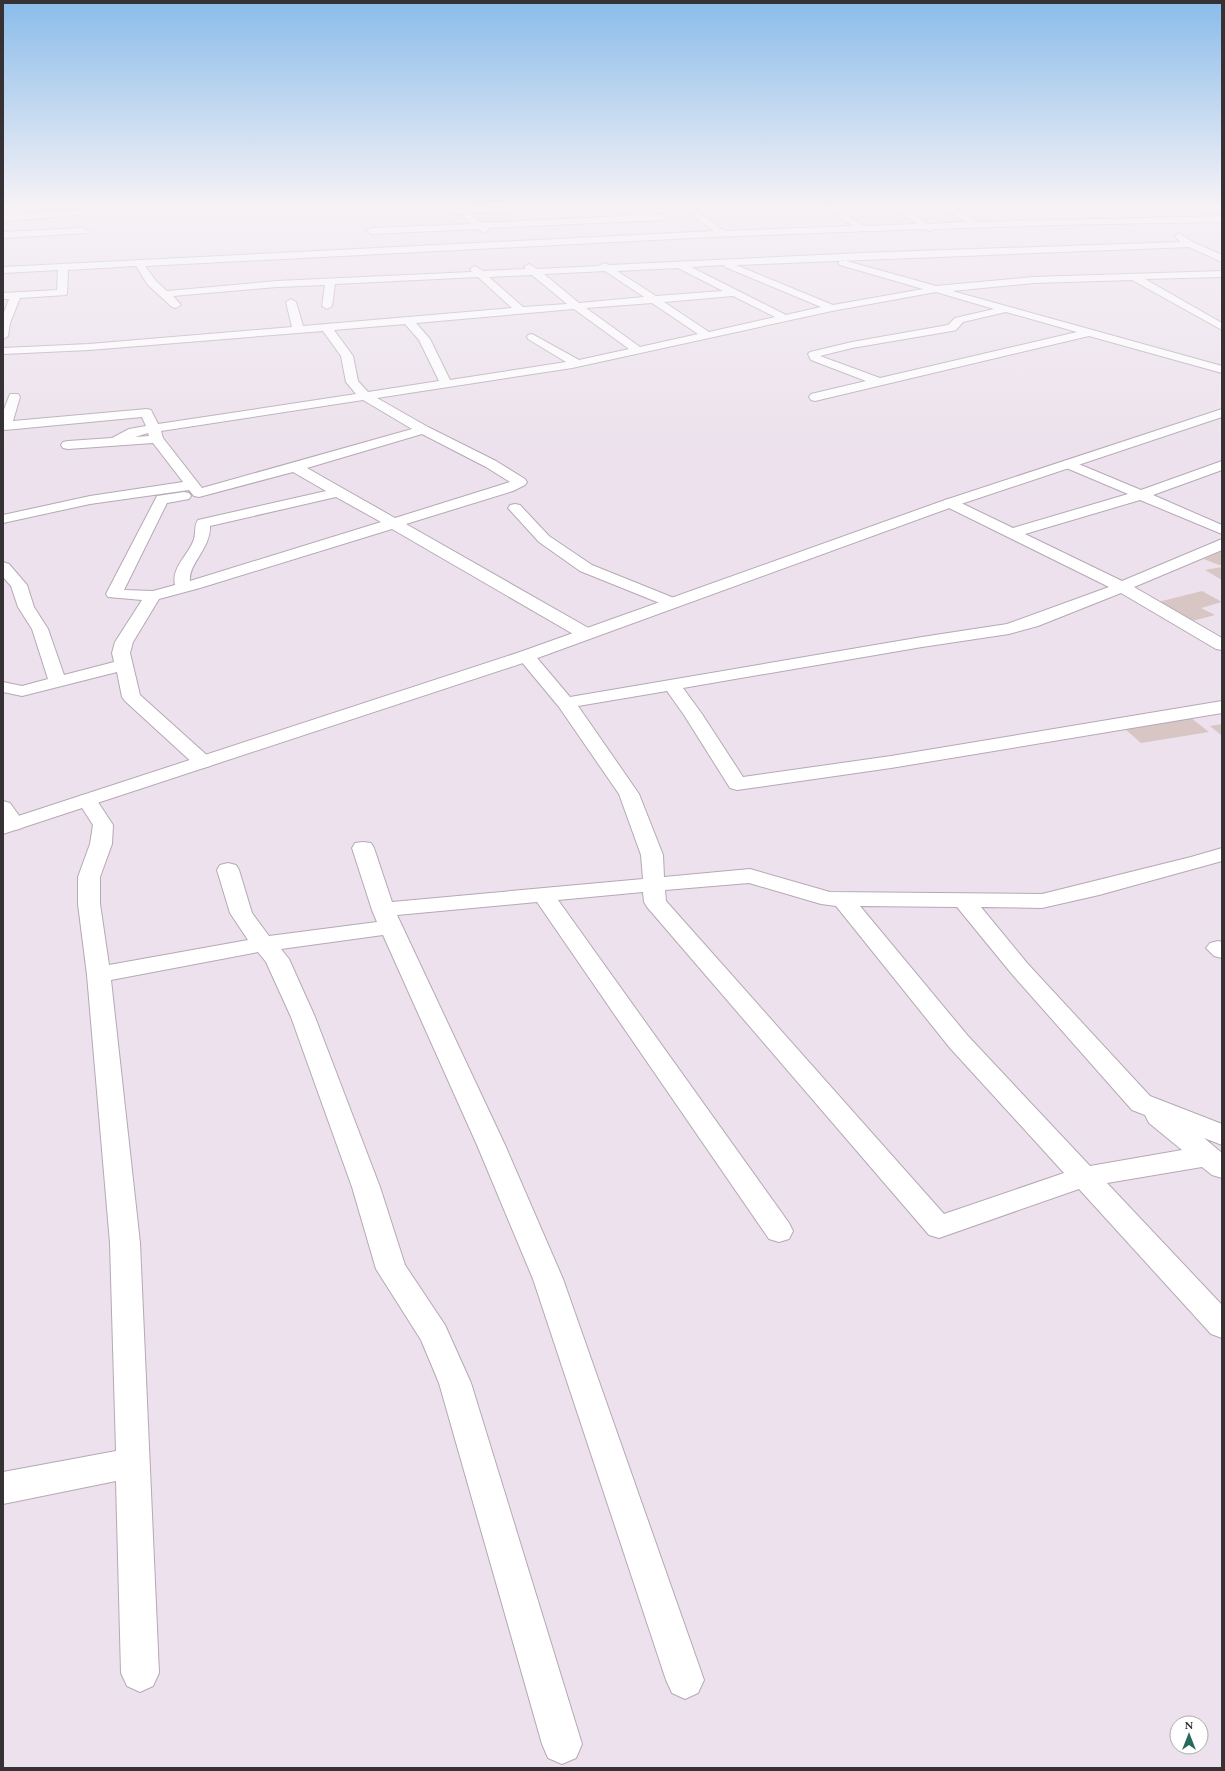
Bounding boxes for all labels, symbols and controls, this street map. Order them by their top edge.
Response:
north arrow [1169,1715,1209,1755]
text: N [1185,1717,1194,1734]

